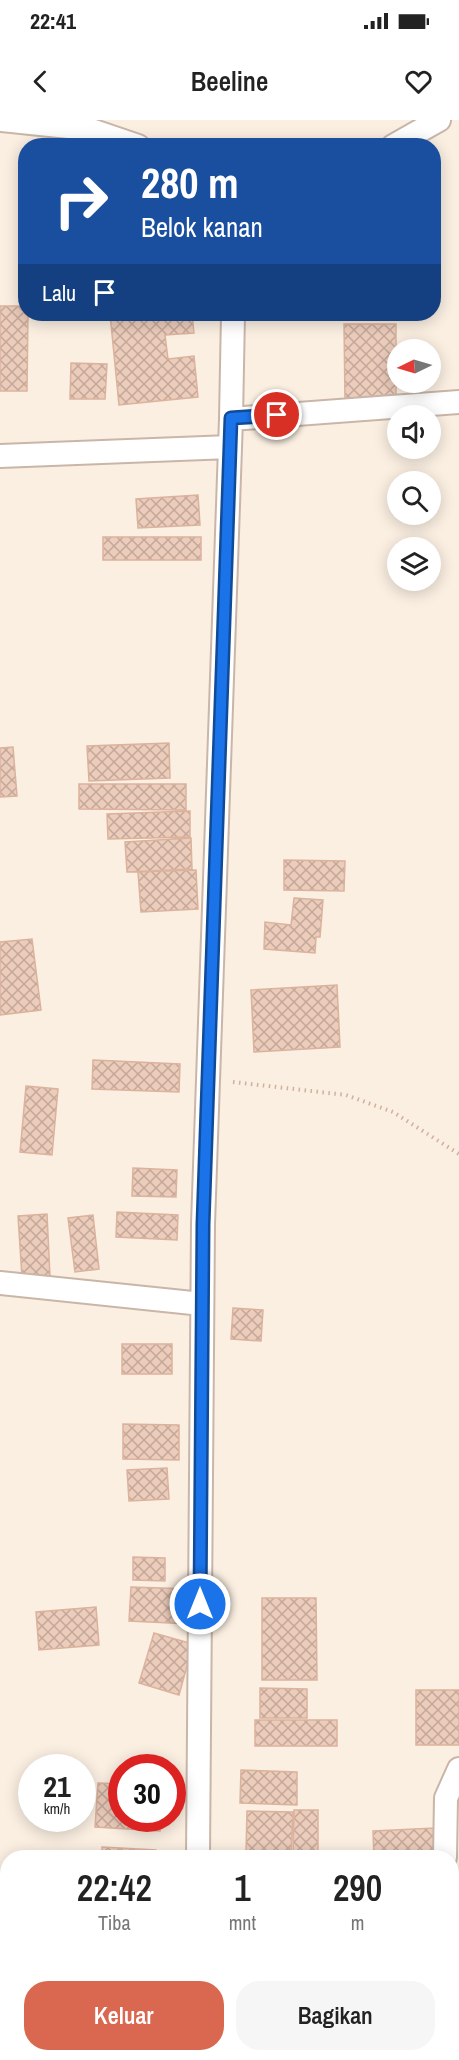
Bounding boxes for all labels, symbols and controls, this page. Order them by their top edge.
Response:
text: 22:41 [30,6,76,36]
text: Beeline [191,63,268,99]
icon: back [24,65,57,98]
icon: heart [402,65,435,98]
text: 280 m [141,155,239,211]
icon: right [42,162,120,240]
text: Belok kanan [141,209,263,245]
icon: arrive [88,276,121,309]
text: Lalu [42,278,76,308]
north arrow [387,339,441,393]
map controls [387,339,441,591]
pin [251,389,302,440]
icon: arrive [260,398,293,431]
button: sound [387,405,441,459]
button: search [387,471,441,525]
button: layers [387,537,441,591]
position arrow [168,1572,232,1636]
speed limit sign: 30 [108,1754,186,1832]
text: 21 [43,1766,71,1806]
text: km/h [44,1798,70,1819]
text: 22:42 [77,1864,152,1912]
text: 1 [234,1864,251,1912]
text: 290 [333,1864,382,1912]
text: Tiba [98,1909,131,1936]
text: mnt [229,1909,256,1936]
text: m [351,1909,364,1936]
button: Keluar [24,1981,224,2050]
button: Bagikan [236,1981,435,2050]

